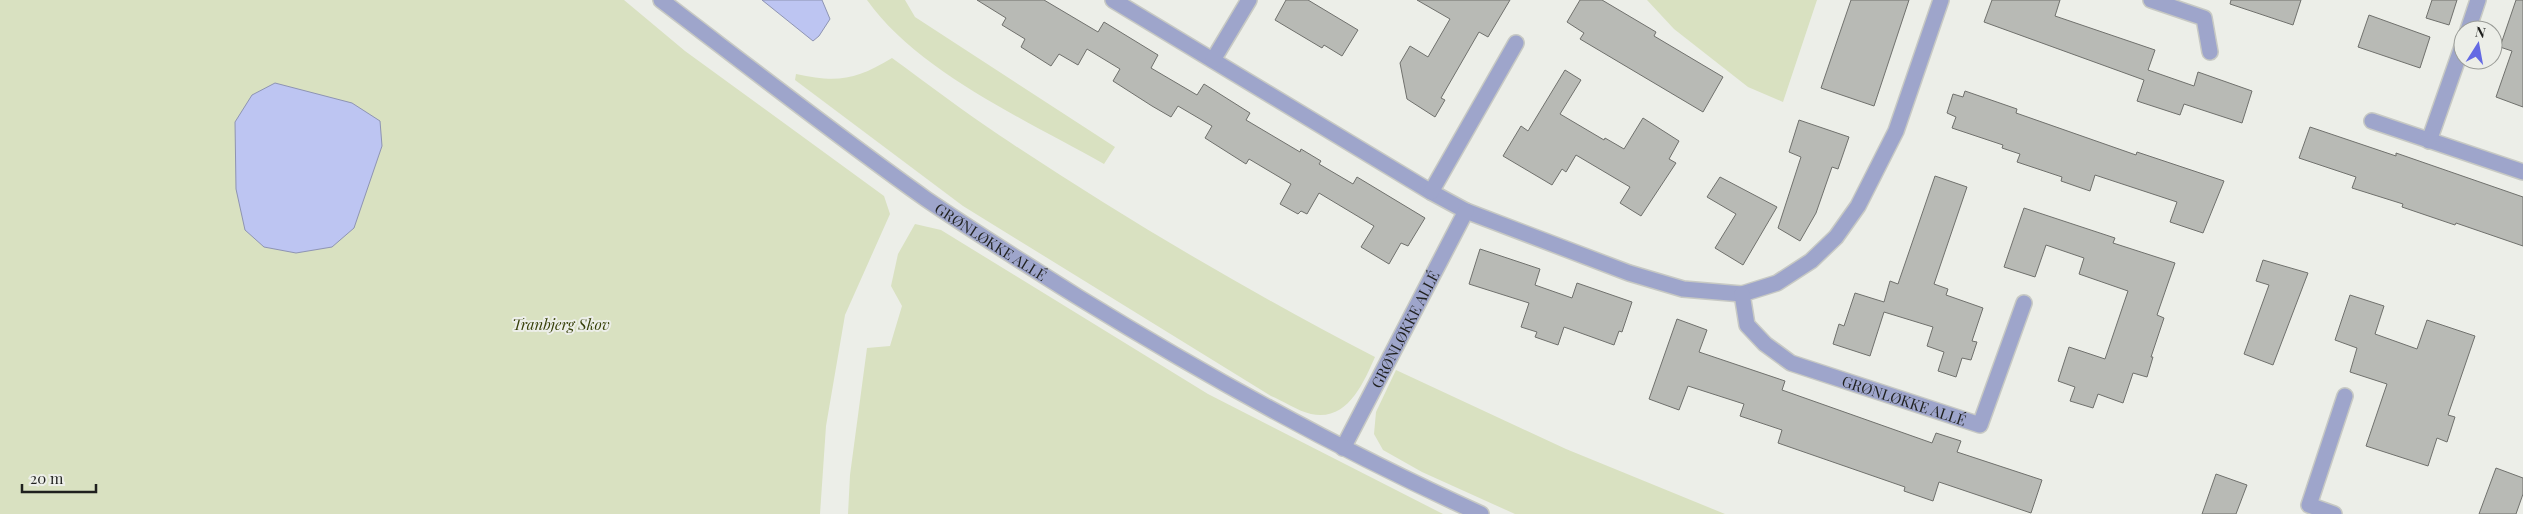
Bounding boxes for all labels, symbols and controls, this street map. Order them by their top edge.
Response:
north arrow [2453,20,2503,70]
text: N [2474,21,2487,42]
street label: GRØNLØKKE ALLÉ [931,198,1051,285]
street label: GRØNLØKKE ALLÉ [1366,267,1443,391]
park label: Tranbjerg Skov [512,314,610,334]
street label: GRØNLØKKE ALLÉ [1840,370,1969,430]
scale bar [22,462,96,494]
text: 20 m [30,468,64,488]

